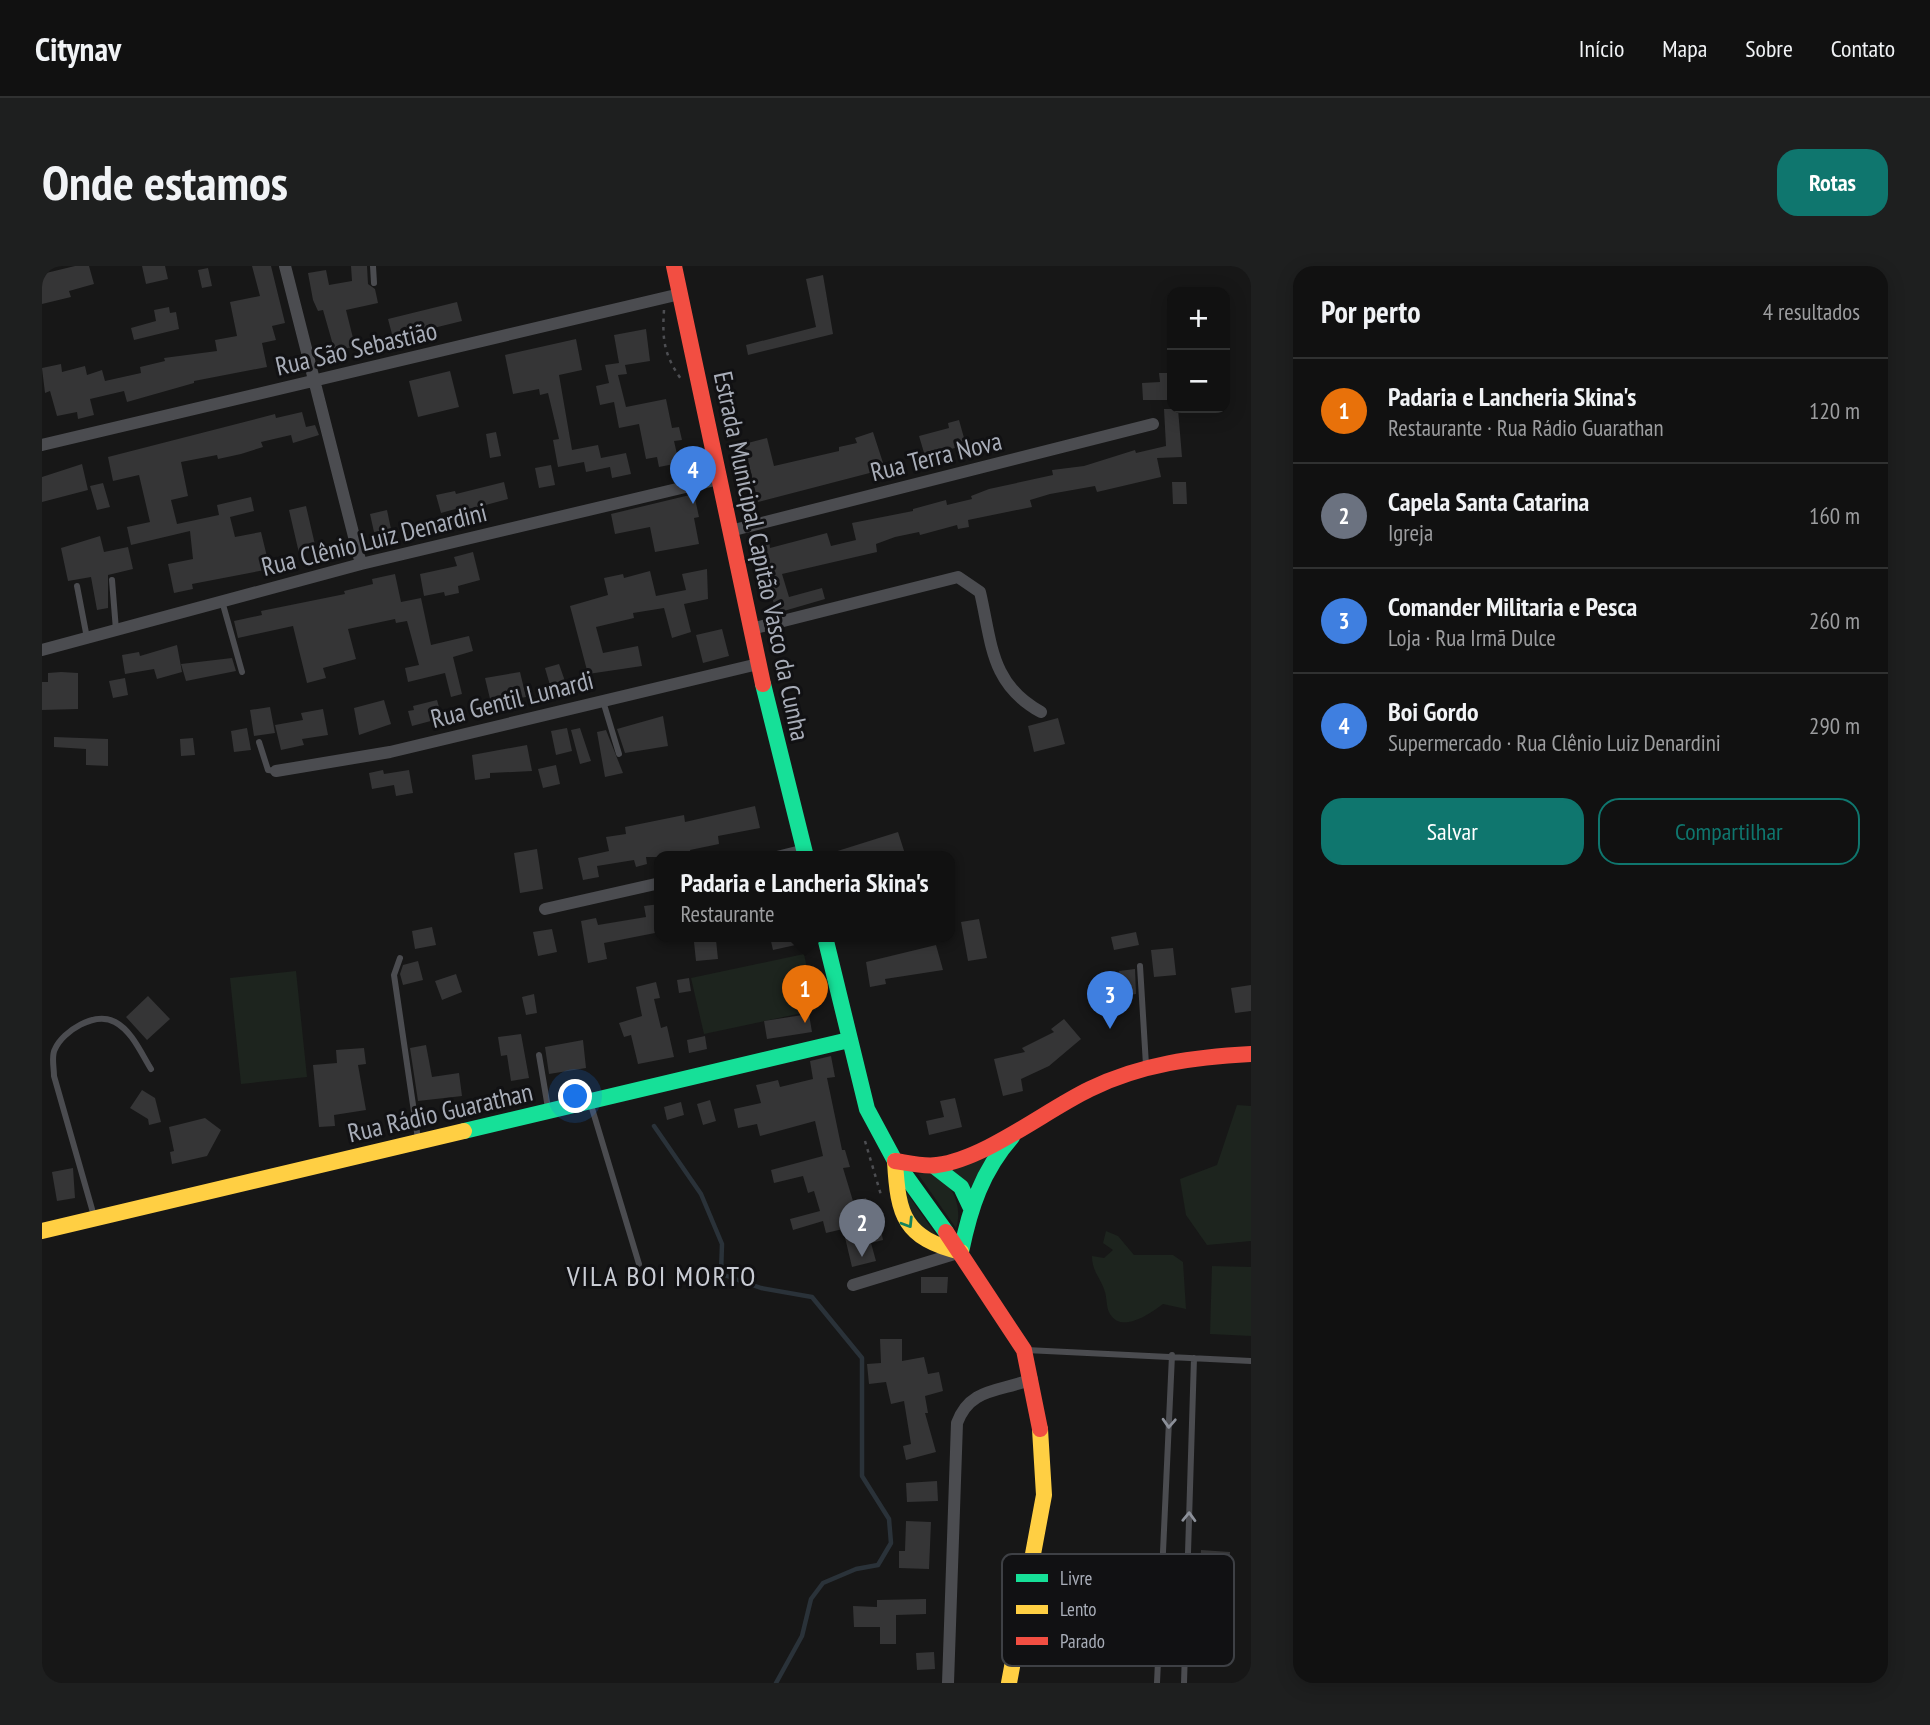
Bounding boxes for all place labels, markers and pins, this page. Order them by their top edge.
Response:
pin: 4 [670,446,716,504]
pin: 1 [782,965,828,1023]
pin: 3 [1087,971,1133,1029]
pin: 2 [839,1199,885,1257]

